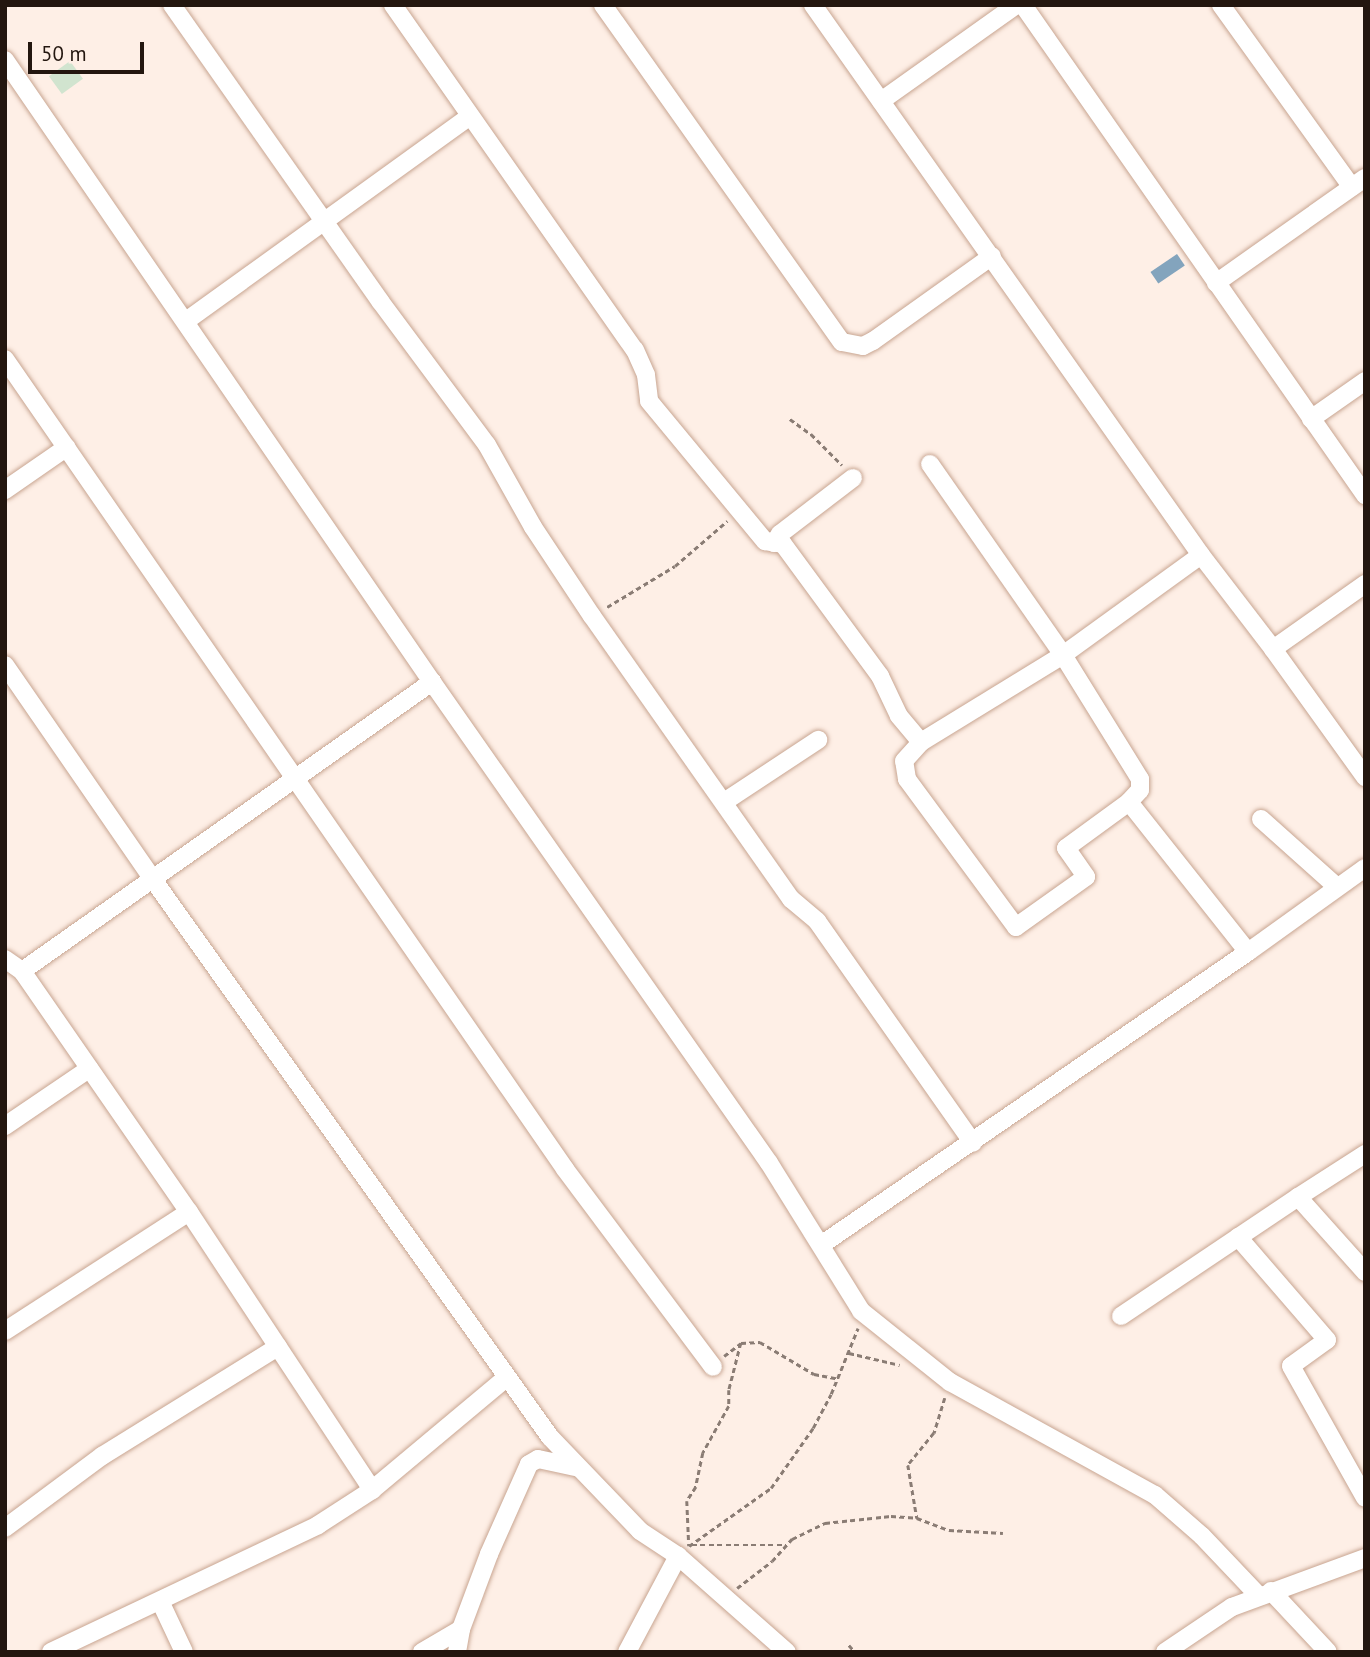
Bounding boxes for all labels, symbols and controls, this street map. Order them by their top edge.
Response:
scale bar [32,28,147,72]
text: 50 m [41,40,87,67]

